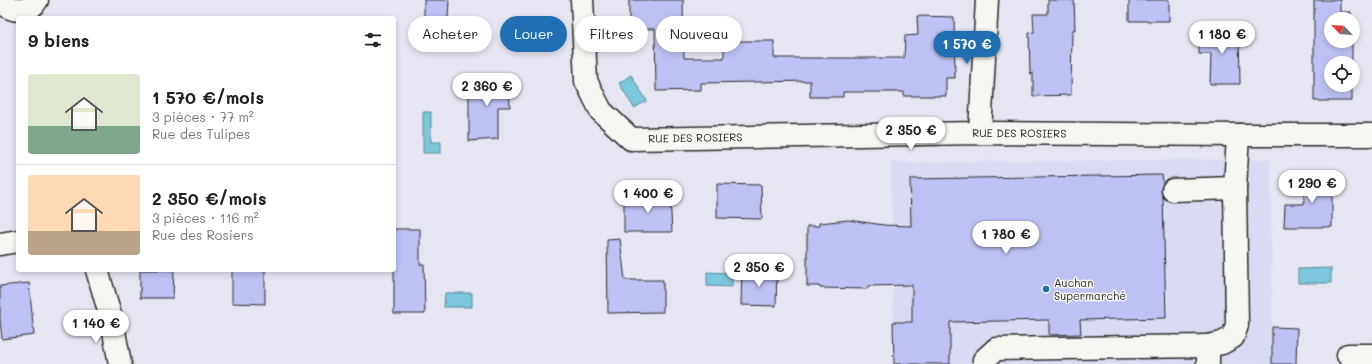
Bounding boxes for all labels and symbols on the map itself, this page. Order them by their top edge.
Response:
north arrow [1324,12,1360,48]
pin: 1 180 € [1185,21,1259,55]
pin: 1 570 € [930,31,1004,65]
pin: 2 360 € [450,73,524,107]
pin: 2 350 € [874,117,948,151]
street label: RUE DES ROSIERS [972,125,1066,141]
street label: RUE DES ROSIERS [648,129,743,146]
pin: 1 290 € [1275,170,1349,204]
pin: 1 400 € [611,180,685,214]
pin: 1 780 € [969,221,1043,255]
pin: 2 350 € [722,254,796,288]
place label: Auchan Supermarché [1054,275,1126,303]
marker: Auchan Supermarché [1041,284,1051,294]
pin: 1 140 € [59,310,133,344]

